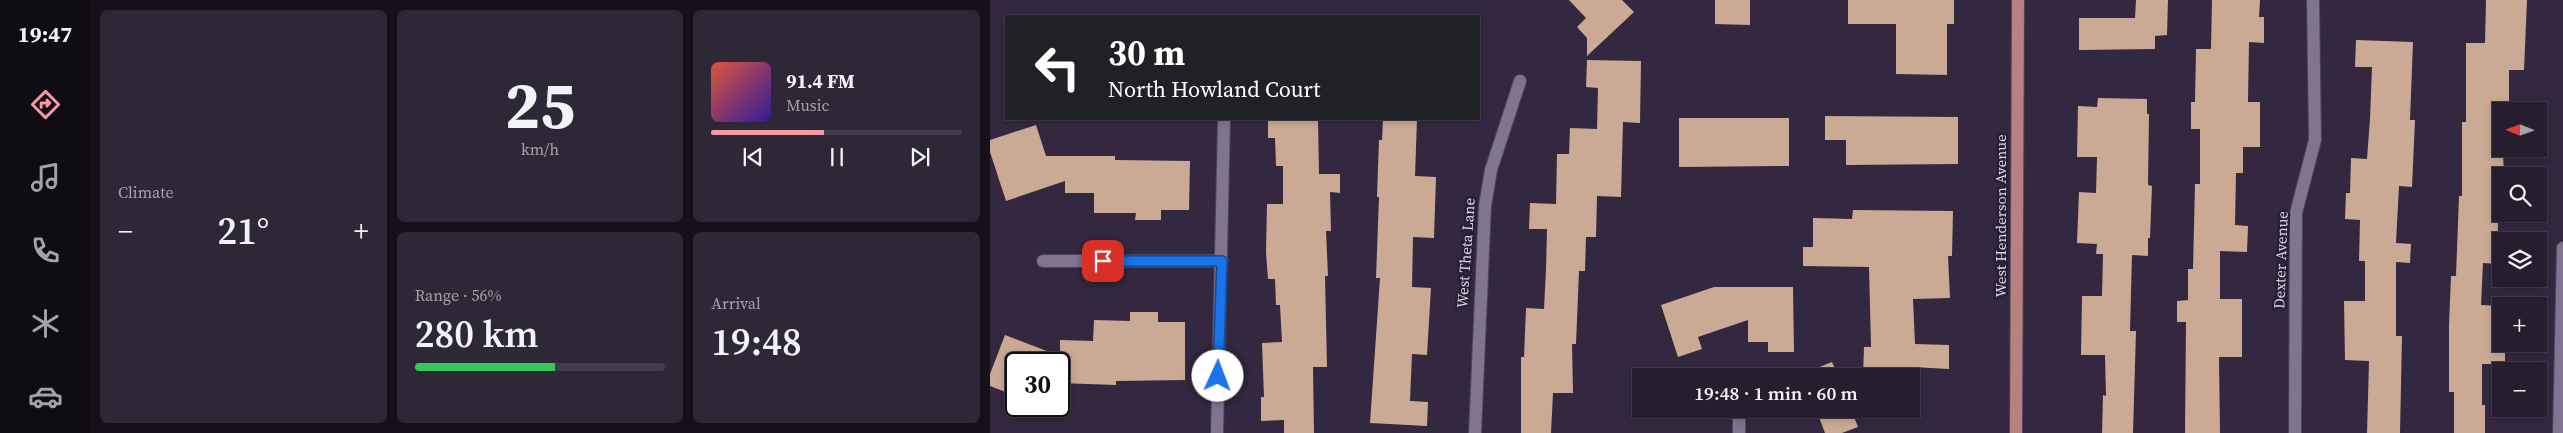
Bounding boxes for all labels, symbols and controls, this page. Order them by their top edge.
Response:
text: 19:47 [18,19,72,49]
text: 30 m [1108,29,1185,77]
icon: left [1025,35,1090,100]
text: 25 [505,61,575,150]
text: 91.4 FM [786,68,855,94]
text: North Howland Court [1108,74,1320,104]
icon: directions [28,87,63,122]
text: Music [786,94,829,116]
north arrow [2492,102,2548,158]
map controls [2492,102,2547,417]
street label: West Henderson Avenue [1990,134,2011,298]
text: km/h [521,138,559,160]
icon: previous [739,143,767,171]
icon: pause [823,143,851,171]
icon: next [906,143,934,171]
icon: music [28,160,63,195]
button: search [2492,167,2547,222]
text: Climate [118,181,174,203]
street label: West Theta Lane [1451,197,1480,309]
text: 21° [217,205,269,257]
street label: Dexter Avenue [2268,210,2293,309]
text: − [118,212,133,250]
text: + [354,212,369,250]
button: layers [2492,232,2547,287]
icon: phone [28,233,63,268]
pin [1082,240,1124,282]
icon: arrive [1089,247,1117,275]
text: Range · 56% [415,284,501,306]
text: Arrival [711,292,761,314]
button: + [2492,297,2547,352]
icon: climate [28,306,63,341]
text: 280 km [415,308,539,360]
text: 19:48 [711,316,802,368]
position arrow [1191,349,1243,401]
speed limit sign: 30 [1005,352,1070,417]
button: − [2492,362,2547,417]
icon: car [28,379,63,414]
text: 19:48 · 1 min · 60 m [1694,380,1858,406]

